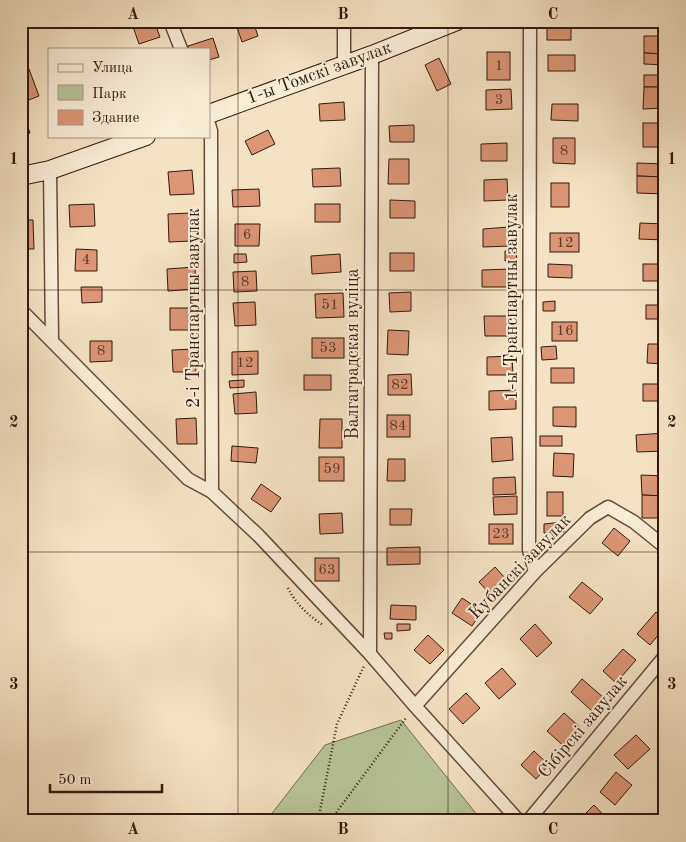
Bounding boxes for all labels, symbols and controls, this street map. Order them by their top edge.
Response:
text: A [127,7,139,23]
text: B [337,7,349,23]
text: C [548,7,558,23]
street label: 1-ы Томскі завулак [244,38,394,108]
legend [48,48,210,138]
house number: 1 [495,59,503,74]
text: Улица [92,61,133,76]
text: Парк [92,87,127,102]
house number: 3 [495,93,503,108]
text: Здание [92,111,139,126]
house number: 8 [560,144,568,159]
text: 1 [9,152,19,168]
text: 1 [667,152,677,168]
street label: 1-ы Транспартны завулак [503,193,521,401]
street label: 2-і Транспартны завулак [185,208,203,408]
house number: 6 [243,228,251,243]
house number: 12 [556,236,574,251]
house number: 4 [82,253,90,268]
street label: Валгаградская вуліца [344,268,362,440]
house number: 8 [241,275,249,290]
house number: 51 [321,298,339,313]
house number: 16 [556,324,574,339]
house number: 53 [319,341,337,356]
house number: 8 [97,344,105,359]
house number: 12 [236,356,254,371]
house number: 82 [391,378,409,393]
text: 2 [9,415,19,431]
text: 2 [667,415,677,431]
house number: 84 [389,419,407,434]
house number: 59 [323,462,341,477]
street label: Кубанскі завулак [466,511,574,623]
house number: 23 [492,527,510,542]
house number: 63 [318,563,336,578]
street label: Сібірскі завулак [535,672,631,782]
text: 3 [9,677,19,693]
text: 3 [667,677,677,693]
scale bar [50,762,162,794]
text: 50 m [58,773,92,788]
text: A [127,822,139,838]
text: B [337,822,349,838]
text: C [548,822,558,838]

